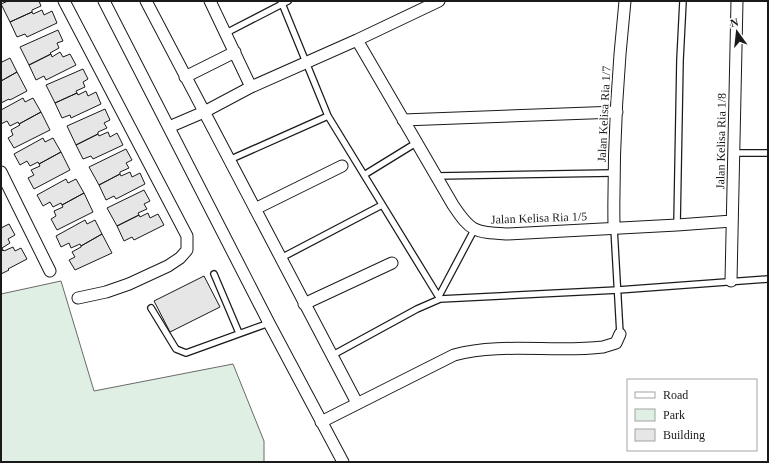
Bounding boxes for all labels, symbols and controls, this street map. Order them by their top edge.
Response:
north arrow [717,12,757,52]
text: N [729,16,740,29]
street label: Jalan Kelisa Ria 1/7 [594,66,614,162]
street label: Jalan Kelisa Ria 1/8 [713,93,729,189]
street label: Jalan Kelisa Ria 1/5 [491,209,587,227]
legend [627,379,757,451]
text: Road [663,388,688,402]
text: Park [663,408,685,422]
text: Building [663,428,705,442]

